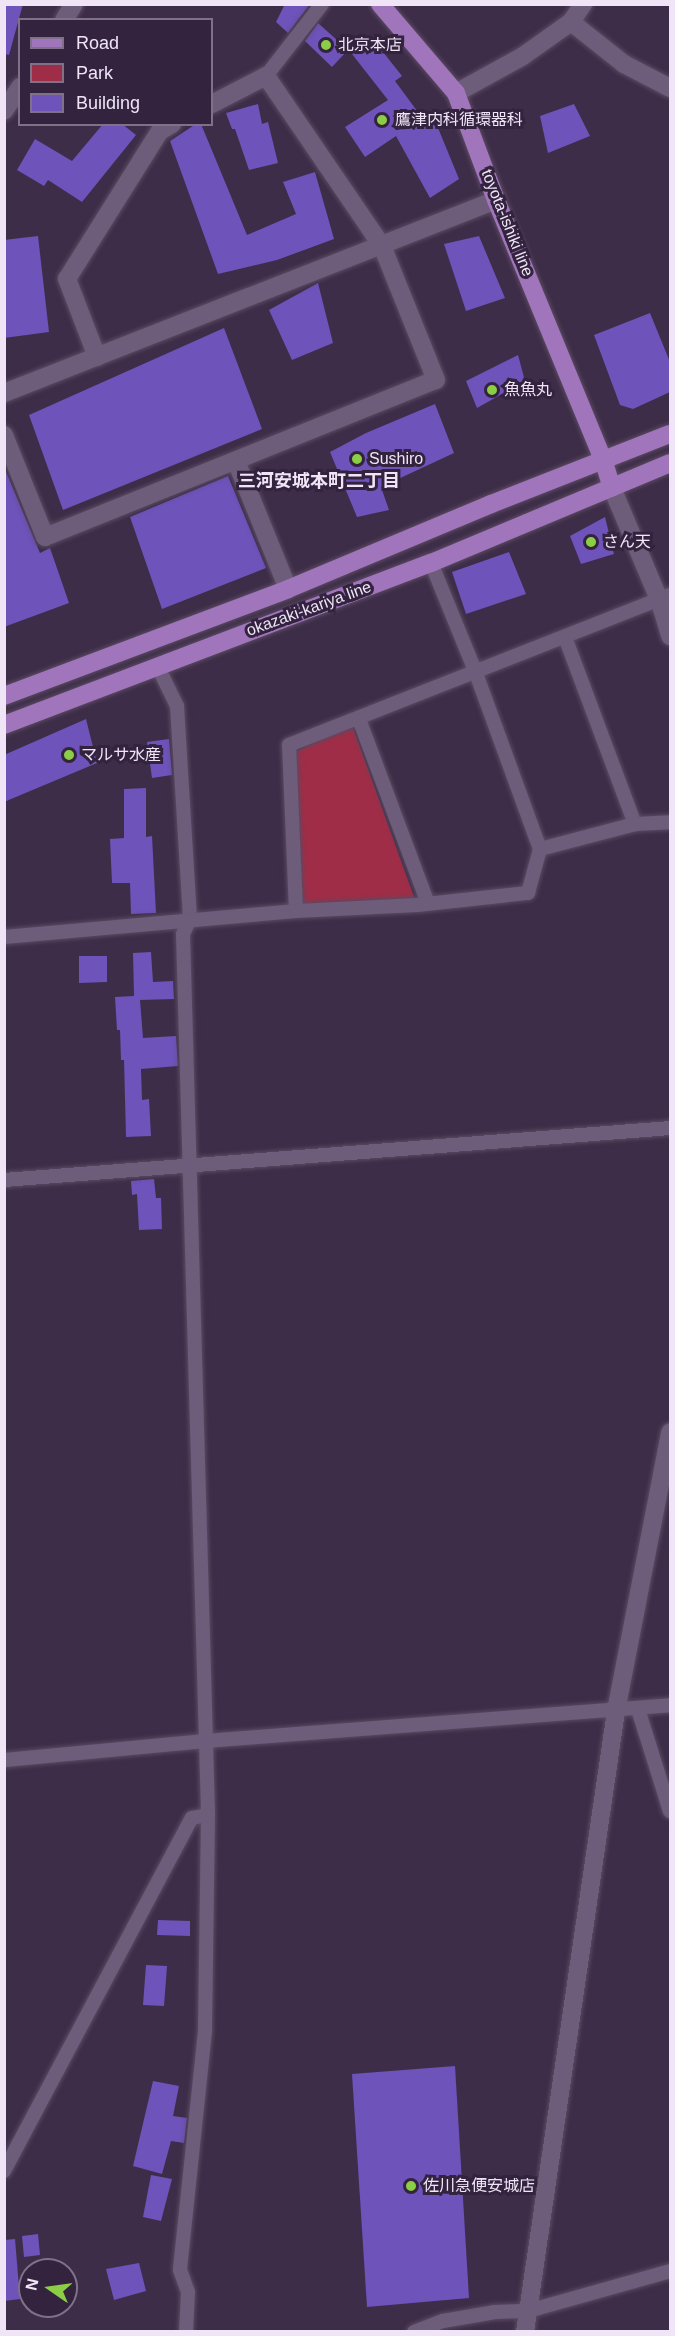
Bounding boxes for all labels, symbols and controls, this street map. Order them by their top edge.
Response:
legend [18,18,213,126]
text: Road [76,33,119,53]
place label: 北京本店 [338,35,402,55]
marker: 北京本店 [319,38,333,52]
text: Park [76,63,113,83]
text: Building [76,93,140,113]
place label: 鷹津内科循環器科 [395,110,523,130]
marker: 鷹津内科循環器科 [373,111,391,129]
street label: toyota-ishiki line [477,167,537,279]
place label: 魚魚丸 [504,380,552,400]
marker: 魚魚丸 [485,383,499,397]
place label: Sushiro [369,449,423,469]
marker: Sushiro [350,452,364,466]
district label: 三河安城本町二丁目 [238,470,400,492]
place label: さん天 [603,532,651,552]
marker: さん天 [584,535,598,549]
street label: okazaki-kariya line [244,577,374,641]
place label: マルサ水産 [81,745,161,765]
marker: マルサ水産 [62,748,76,762]
place label: 佐川急便安城店 [423,2176,535,2196]
marker: 佐川急便安城店 [404,2179,418,2193]
north arrow [18,2258,78,2318]
text: N [22,2277,42,2292]

